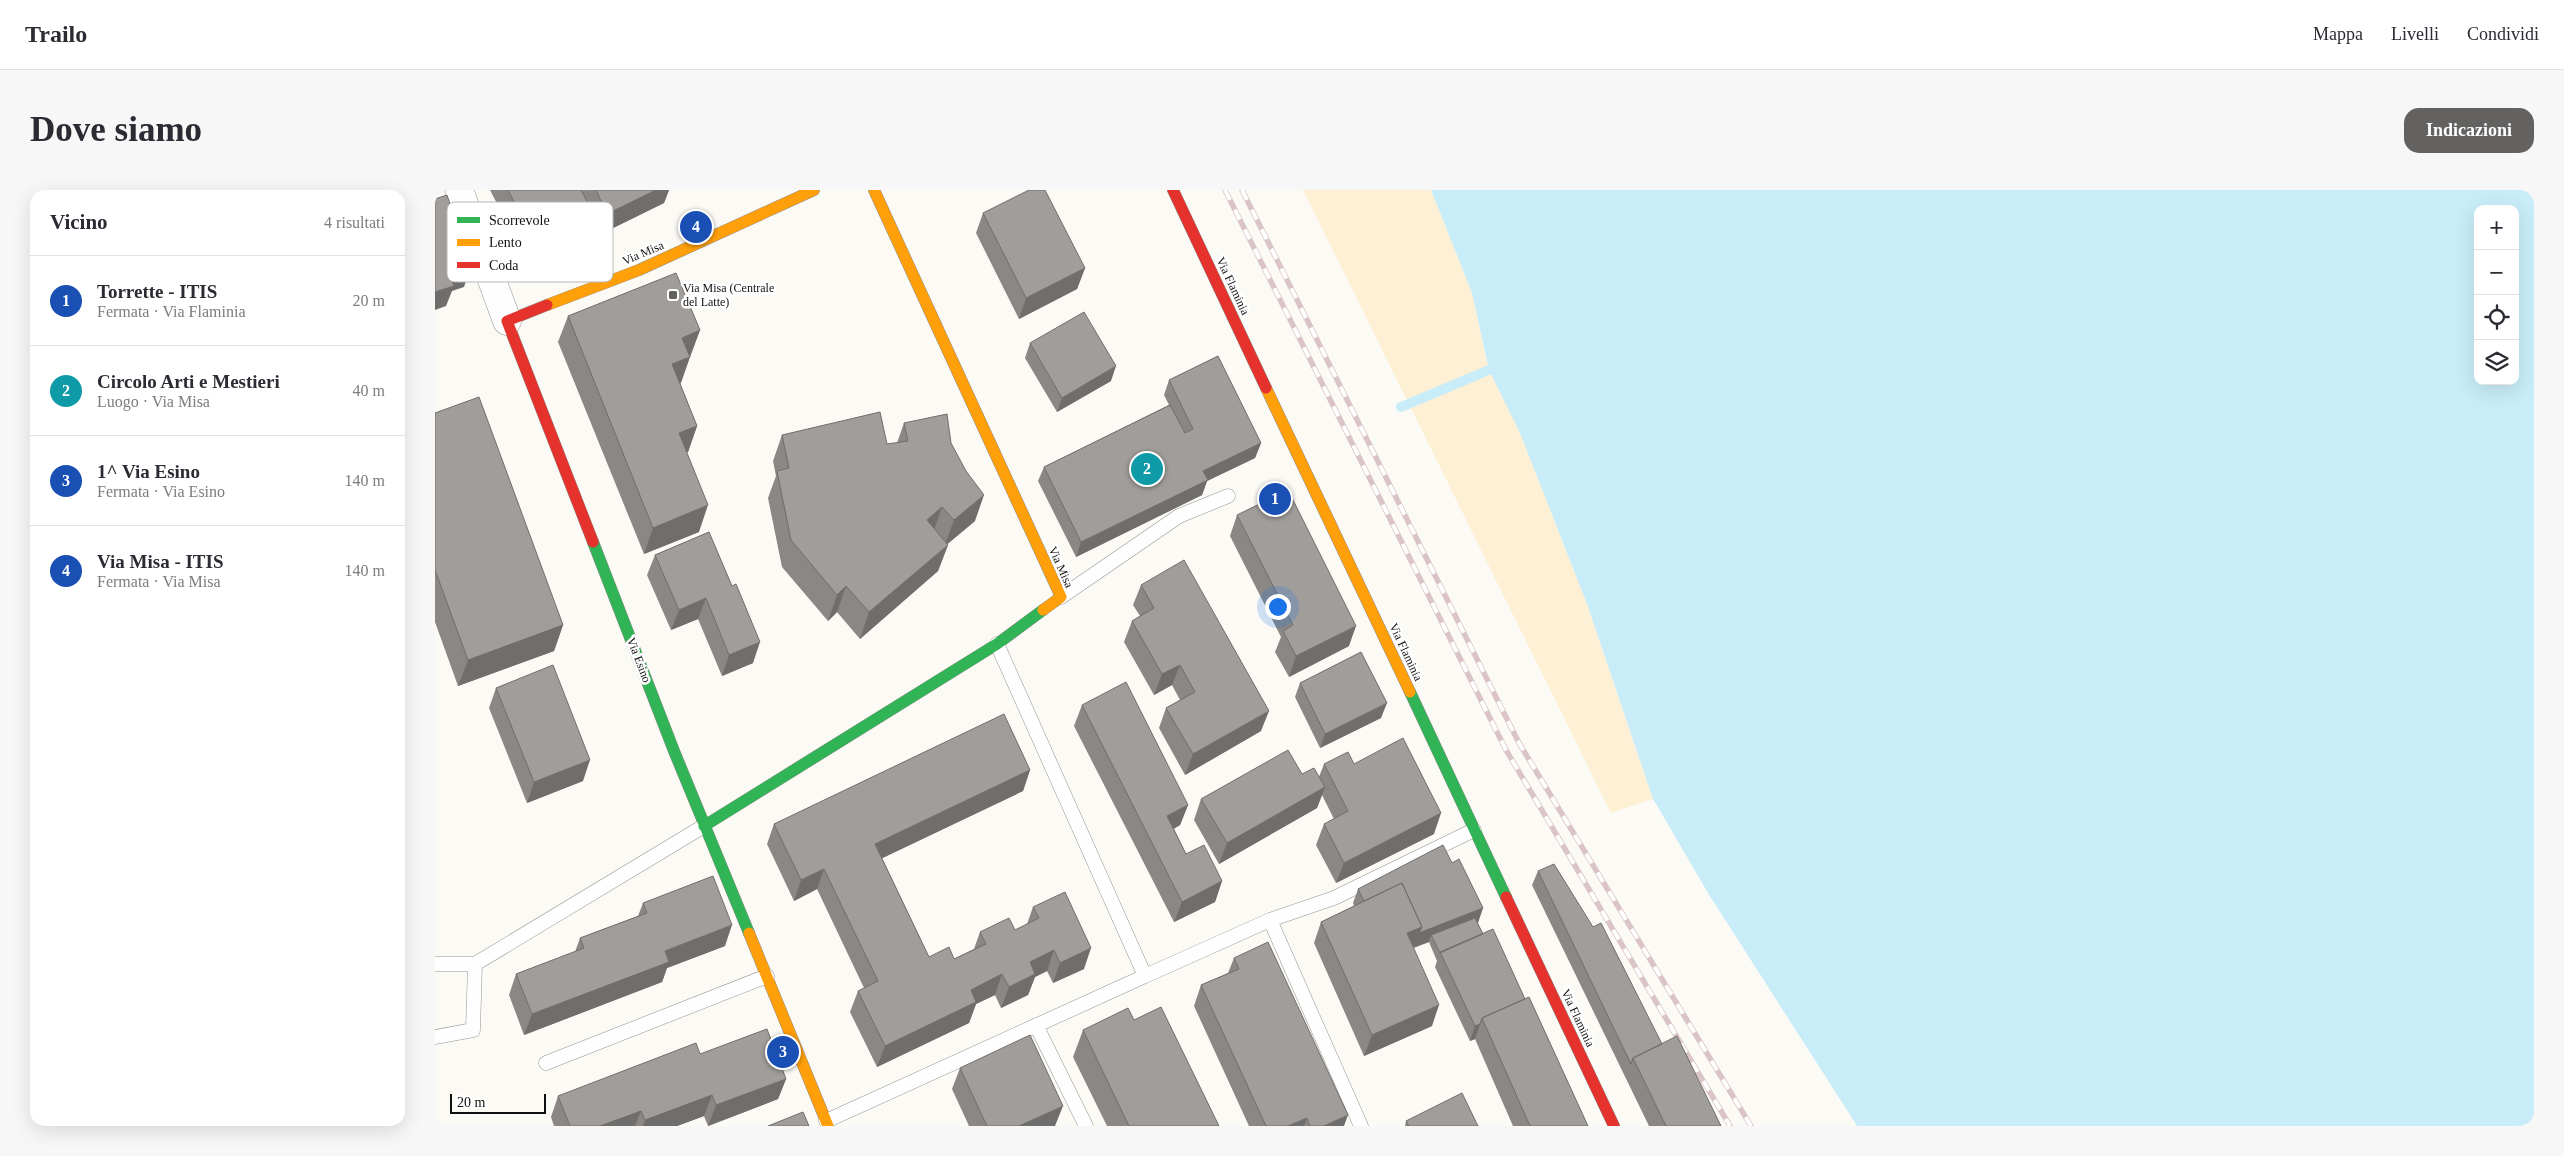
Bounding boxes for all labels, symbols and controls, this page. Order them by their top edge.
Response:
text: Trailo [25,21,87,47]
text: Mappa [2313,24,2363,44]
text: Livelli [2391,24,2439,44]
text: Condividi [2467,24,2539,44]
button: Indicazioni [2404,108,2534,153]
text: Dove siamo [30,110,202,149]
legend [447,202,613,282]
map controls [2474,205,2519,385]
button: + [2474,205,2519,250]
pin: 4 [680,208,712,246]
text: Vicino [50,210,108,234]
text: Scorrevole [489,213,550,228]
text: 4 risultati [324,214,385,231]
text: Lento [489,235,522,250]
street label: Via Misa [620,238,666,268]
button: − [2474,250,2519,295]
street label: Via Flaminia [1213,255,1253,318]
text: Coda [489,258,519,273]
text: Torrette - ITIS [97,281,217,302]
place label: Via Misa (Centrale del Latte) [683,281,774,309]
marker: Via Misa (Centrale del Latte) [667,289,679,301]
text: 1 [62,292,70,309]
text: 20 m [353,292,385,309]
button: locate [2474,295,2519,340]
text: Fermata · Via Flaminia [97,303,245,320]
button: layers [2474,340,2519,385]
text: Circolo Arti e Mestieri [97,371,280,392]
text: 2 [62,382,70,399]
text: 40 m [353,382,385,399]
text: Luogo · Via Misa [97,393,210,410]
pin: 2 [1131,450,1163,488]
text: 1^ Via Esino [97,461,200,482]
text: 3 [62,472,70,489]
text: 140 m [345,472,385,489]
pin: 1 [1259,480,1291,518]
text: Fermata · Via Esino [97,483,225,500]
street label: Via Misa [1046,544,1077,590]
text: Via Misa - ITIS [97,551,224,572]
text: 4 [62,562,70,579]
text: 140 m [345,562,385,579]
text: Fermata · Via Misa [97,573,221,590]
your location [1265,594,1291,620]
street label: Via Flaminia [1386,621,1426,684]
street label: Via Esino [624,636,654,684]
street label: Via Flaminia [1558,987,1598,1050]
pin: 3 [767,1033,799,1071]
scale bar [450,1091,546,1114]
text: 20 m [457,1095,485,1110]

